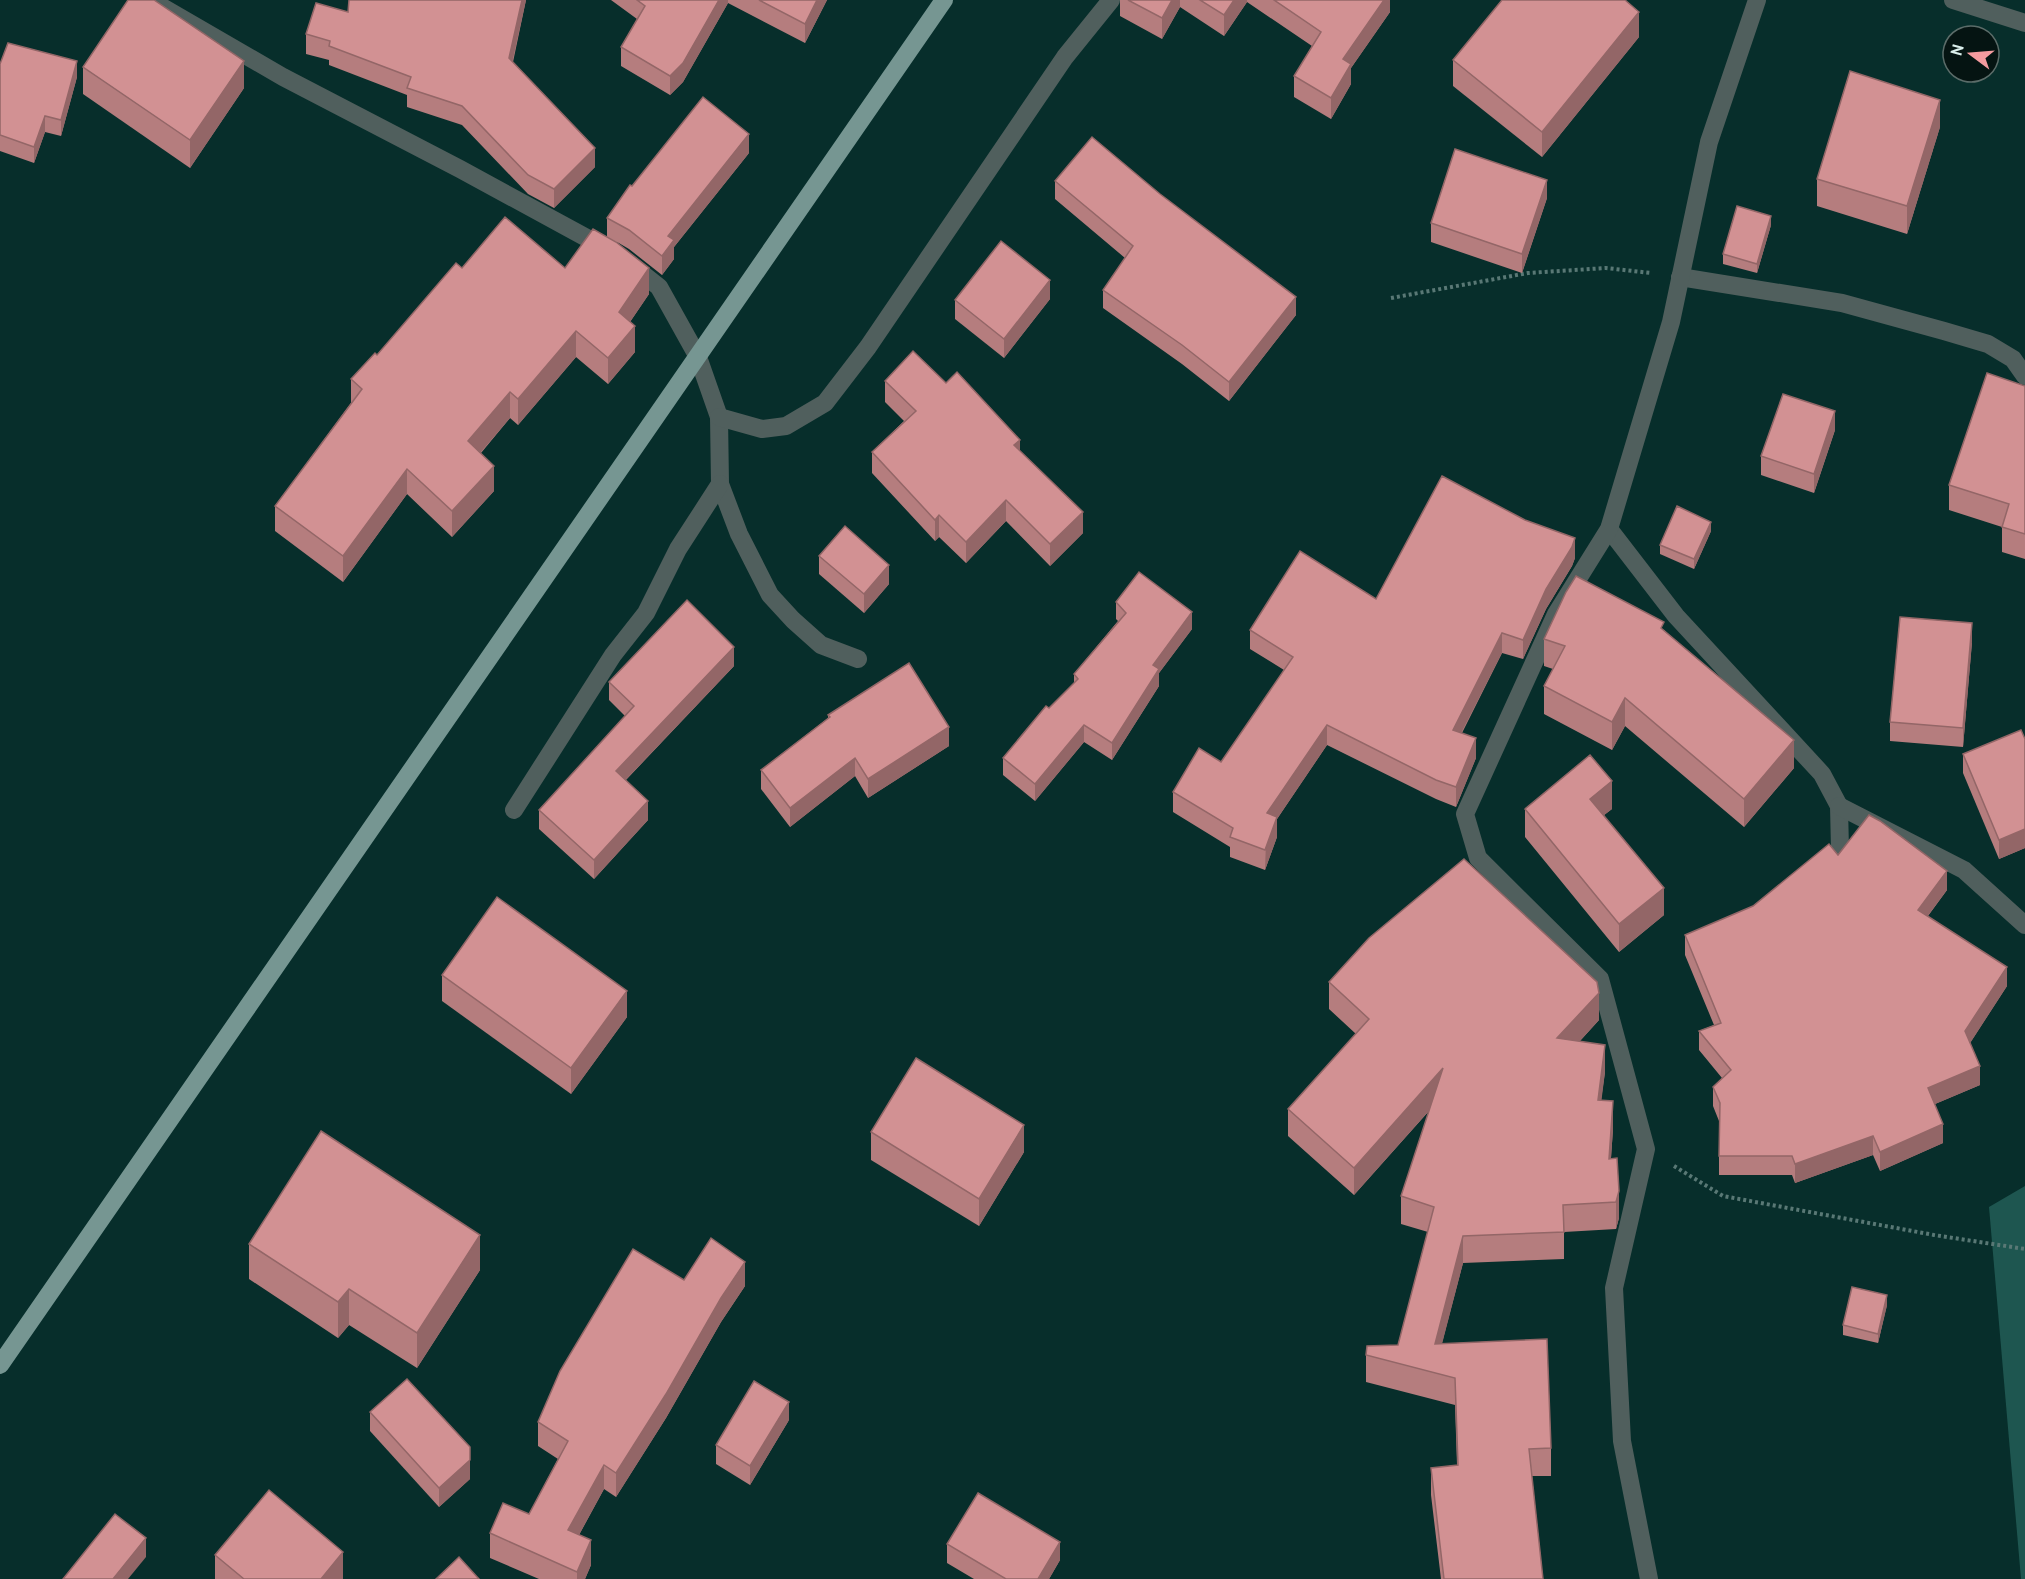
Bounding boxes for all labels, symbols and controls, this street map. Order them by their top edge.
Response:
north arrow [1941,24,2001,84]
text: N [1946,42,1968,58]

